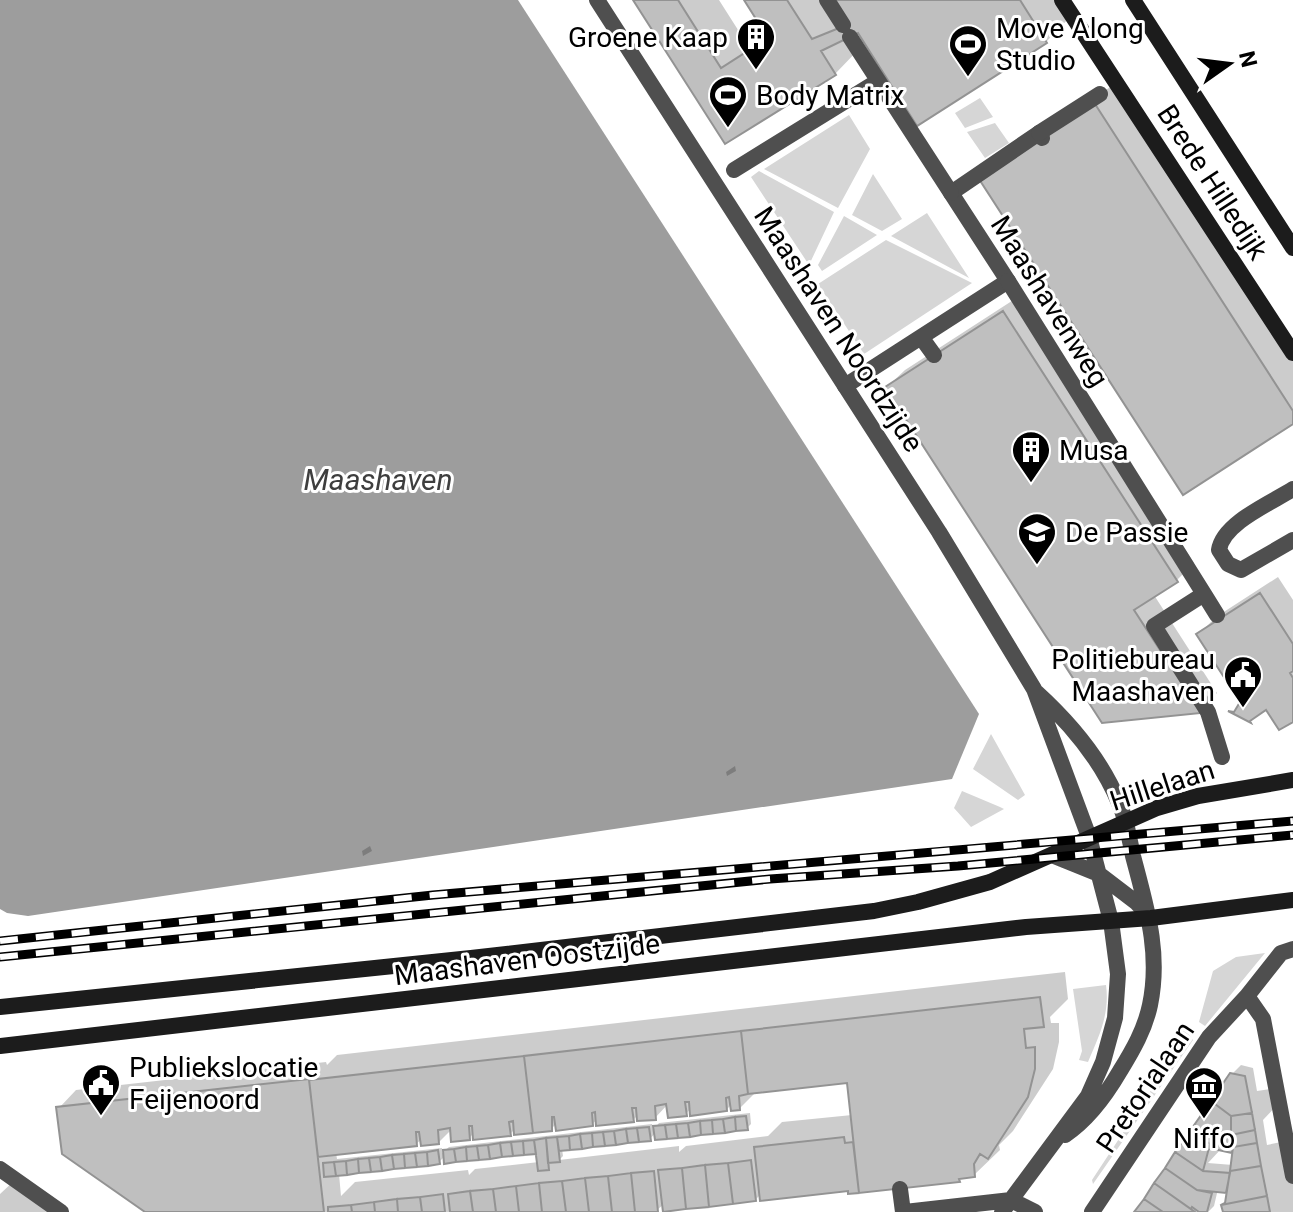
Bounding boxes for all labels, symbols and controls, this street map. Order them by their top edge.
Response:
place label: Move Along Studio [996,12,1144,77]
building icon: Groene Kaap [735,16,777,71]
place label: Groene Kaap [568,21,728,54]
sports icon: Move Along Studio [947,23,989,78]
north arrow [1189,24,1269,104]
text: N [1234,49,1262,70]
sports icon: Body Matrix [707,74,749,129]
place label: Body Matrix [756,79,905,112]
street label: Brede Hilledijk [1150,99,1275,267]
street label: Maashaven Noordzijde [747,201,930,458]
street label: Maashavenweg [984,210,1115,393]
building icon: Musa [1010,429,1052,484]
place label: Musa [1059,434,1129,467]
water label: Maashaven [303,462,453,497]
school or university icon: De Passie [1016,511,1058,566]
place label: De Passie [1065,516,1188,549]
place label: Politiebureau Maashaven [1051,643,1215,708]
public building icon: Politiebureau Maashaven [1222,654,1264,709]
street label: Hillelaan [1106,753,1219,818]
street label: Maashaven Oostzijde [392,927,662,992]
street label: Pretorialaan [1090,1016,1201,1159]
place label: Publiekslocatie Feijenoord [129,1051,318,1116]
public building icon: Publiekslocatie Feijenoord [80,1062,122,1117]
museum icon: Niffo [1183,1065,1225,1120]
place label: Niffo [1173,1122,1235,1155]

